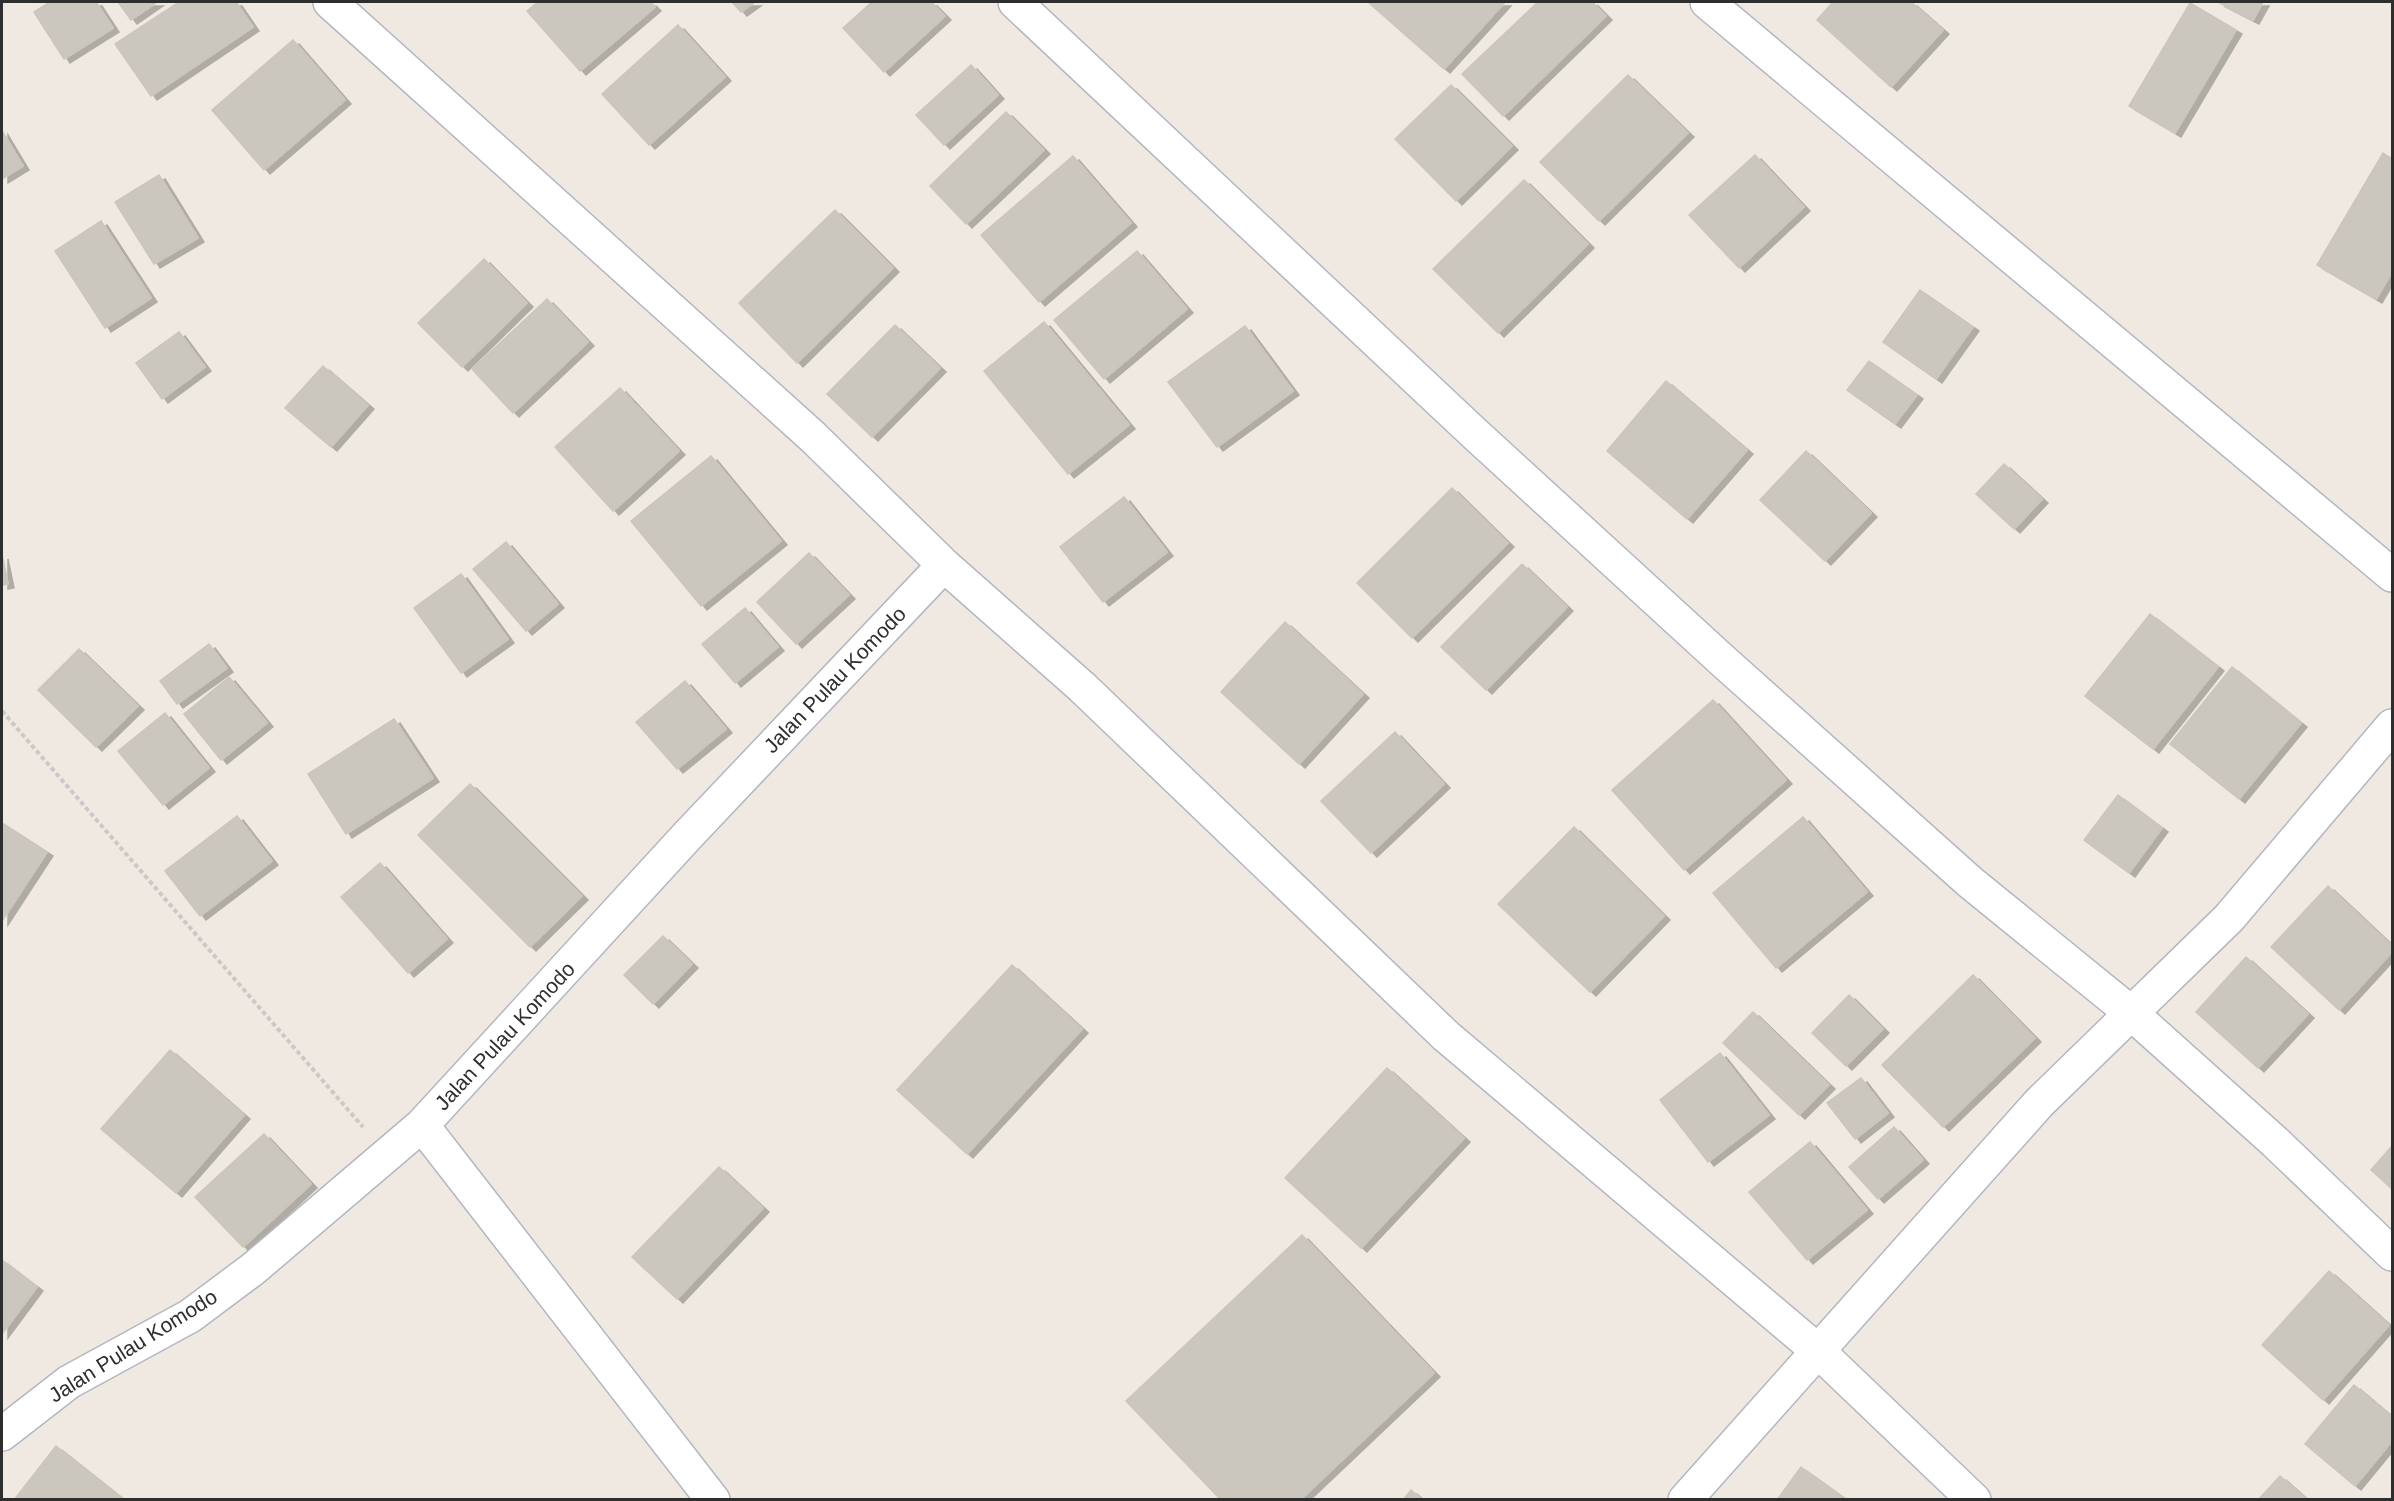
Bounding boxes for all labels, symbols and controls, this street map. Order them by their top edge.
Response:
street label: Jalan Pulau Komodo [759,602,910,757]
street label: Jalan Pulau Komodo [430,957,579,1114]
street label: Jalan Pulau Komodo [44,1284,221,1407]

